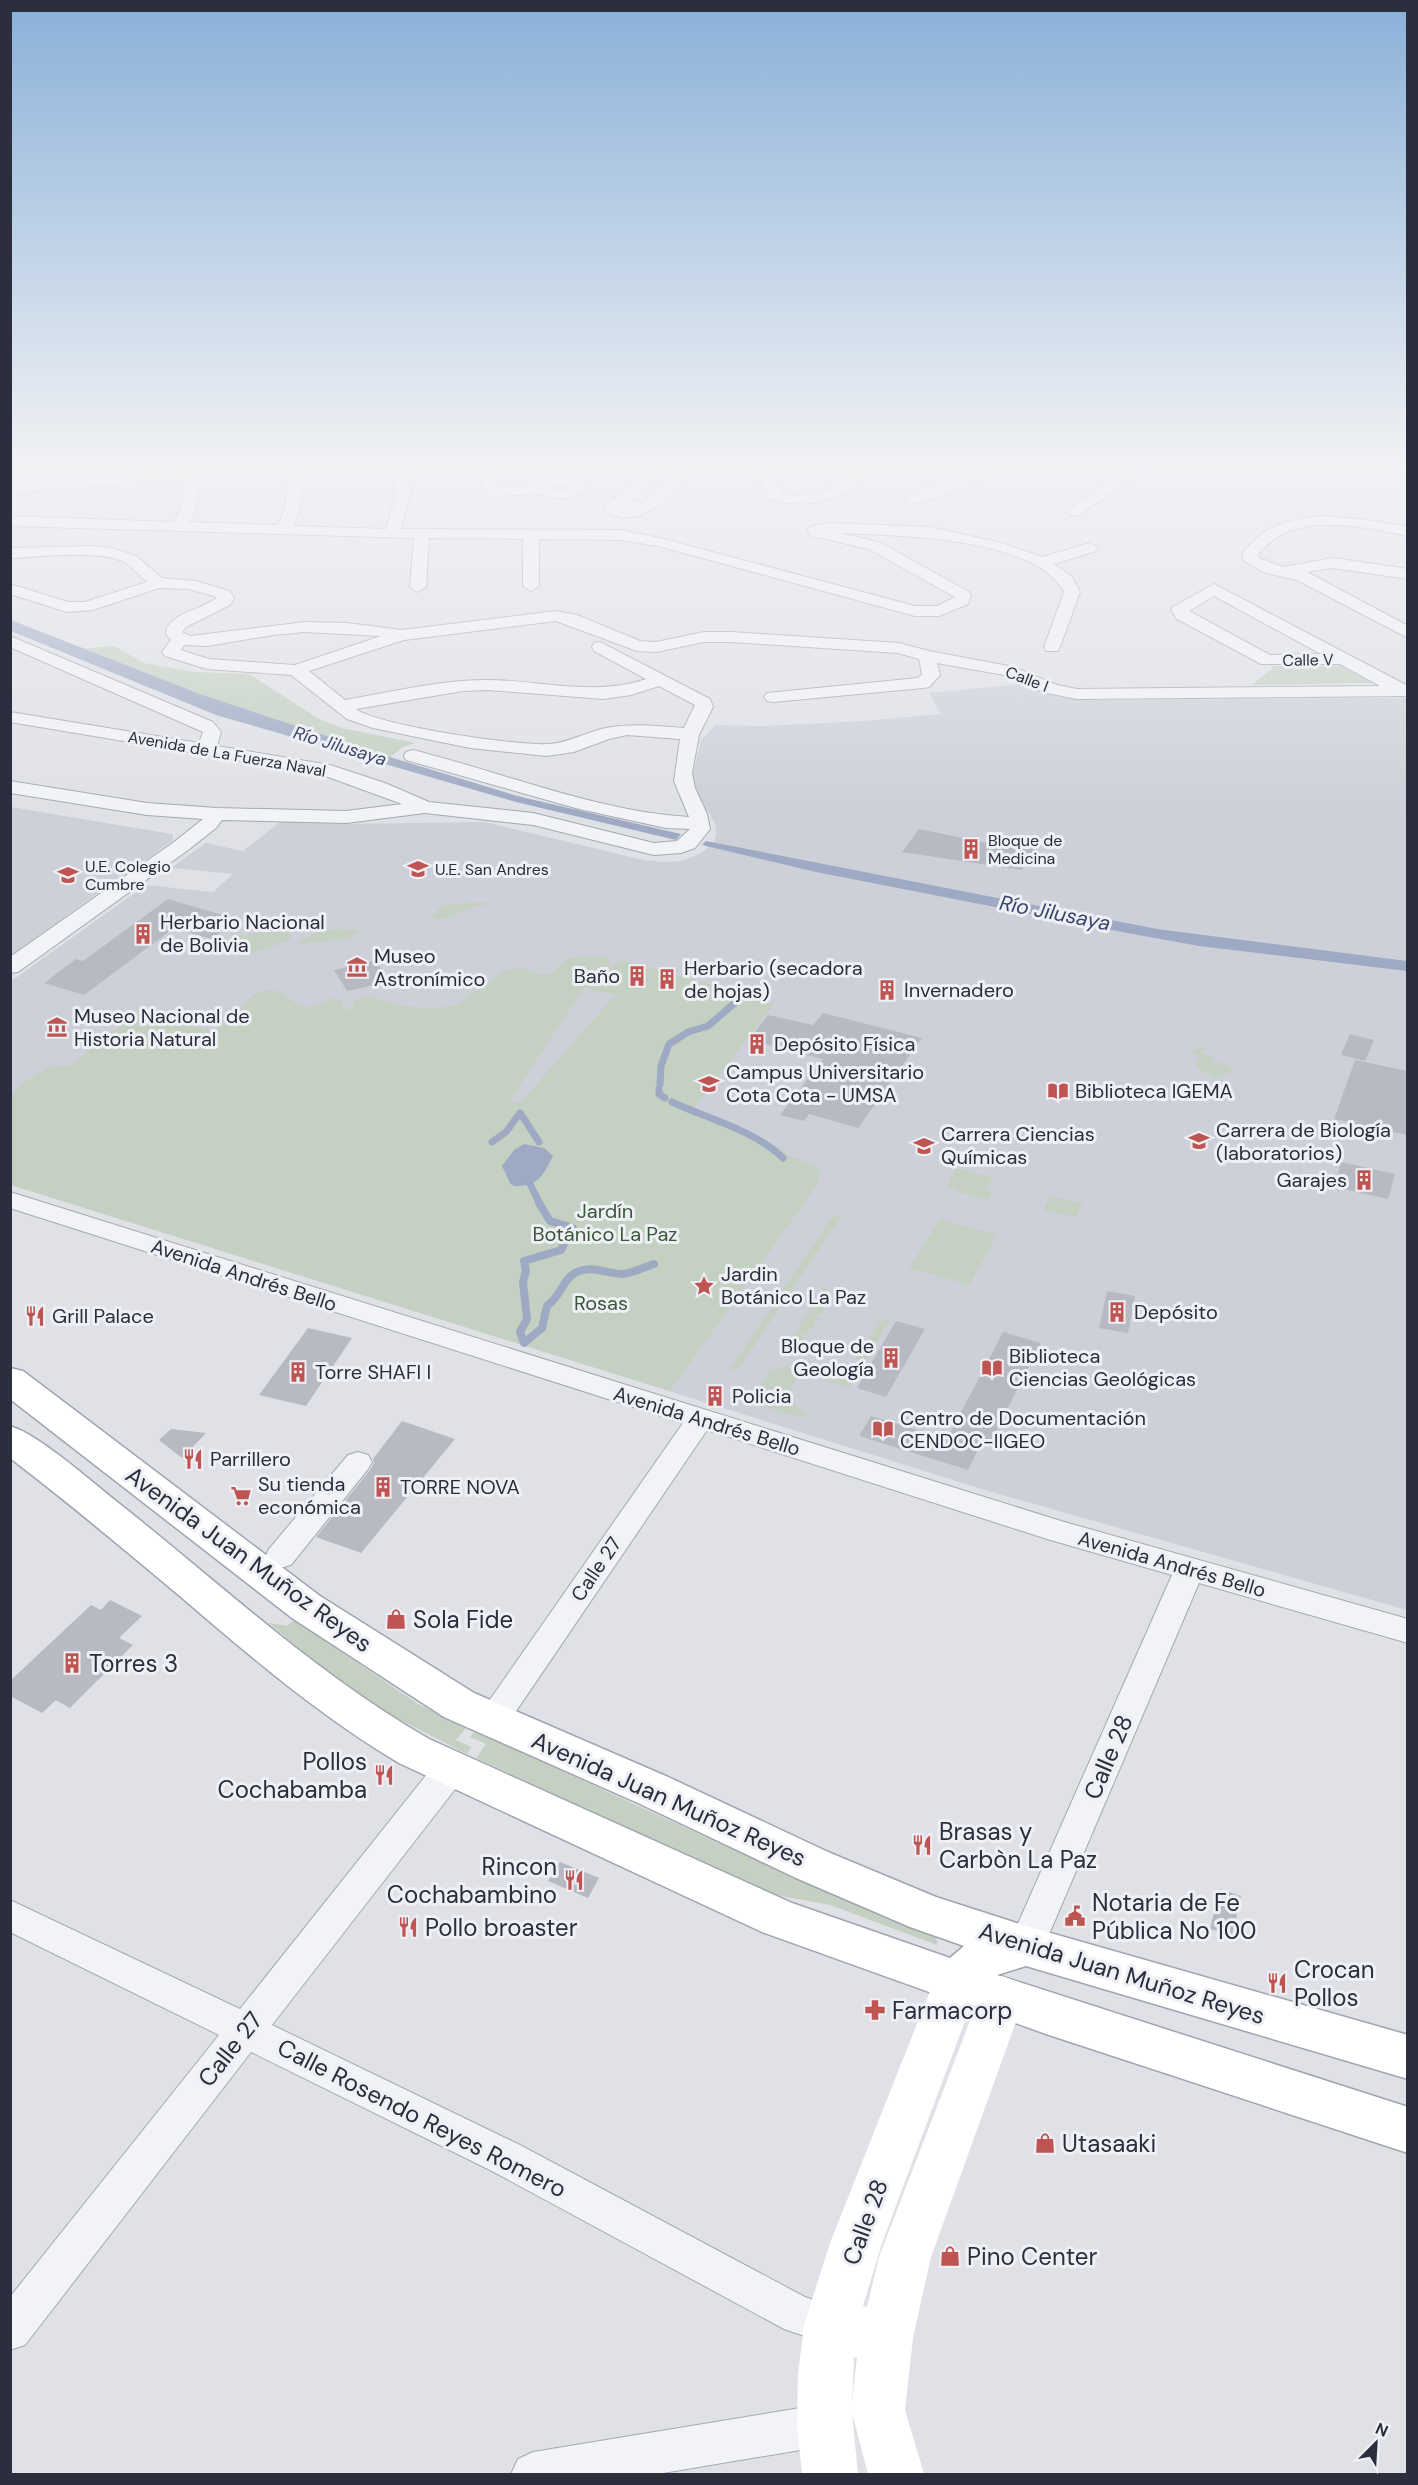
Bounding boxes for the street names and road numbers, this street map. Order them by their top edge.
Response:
street label: Calle V [1282,649,1334,671]
street label: Calle I [1003,661,1051,697]
street label: Avenida de La Fuerza Naval [126,726,328,782]
street label: Avenida Andrés Bello [148,1233,340,1317]
street label: Avenida Andrés Bello [610,1380,804,1462]
street label: Avenida Juan Muñoz Reyes [120,1459,378,1659]
street label: Avenida Andrés Bello [1075,1525,1269,1603]
street label: Calle 27 [565,1532,627,1606]
street label: Calle 28 [1076,1710,1140,1804]
street label: Avenida Juan Muñoz Reyes [527,1724,811,1874]
street label: Avenida Juan Muñoz Reyes [975,1915,1269,2031]
street label: Calle 27 [191,2005,269,2093]
street label: Calle Rosendo Reyes Romero [272,2031,572,2205]
street label: Calle 28 [835,2175,895,2269]

